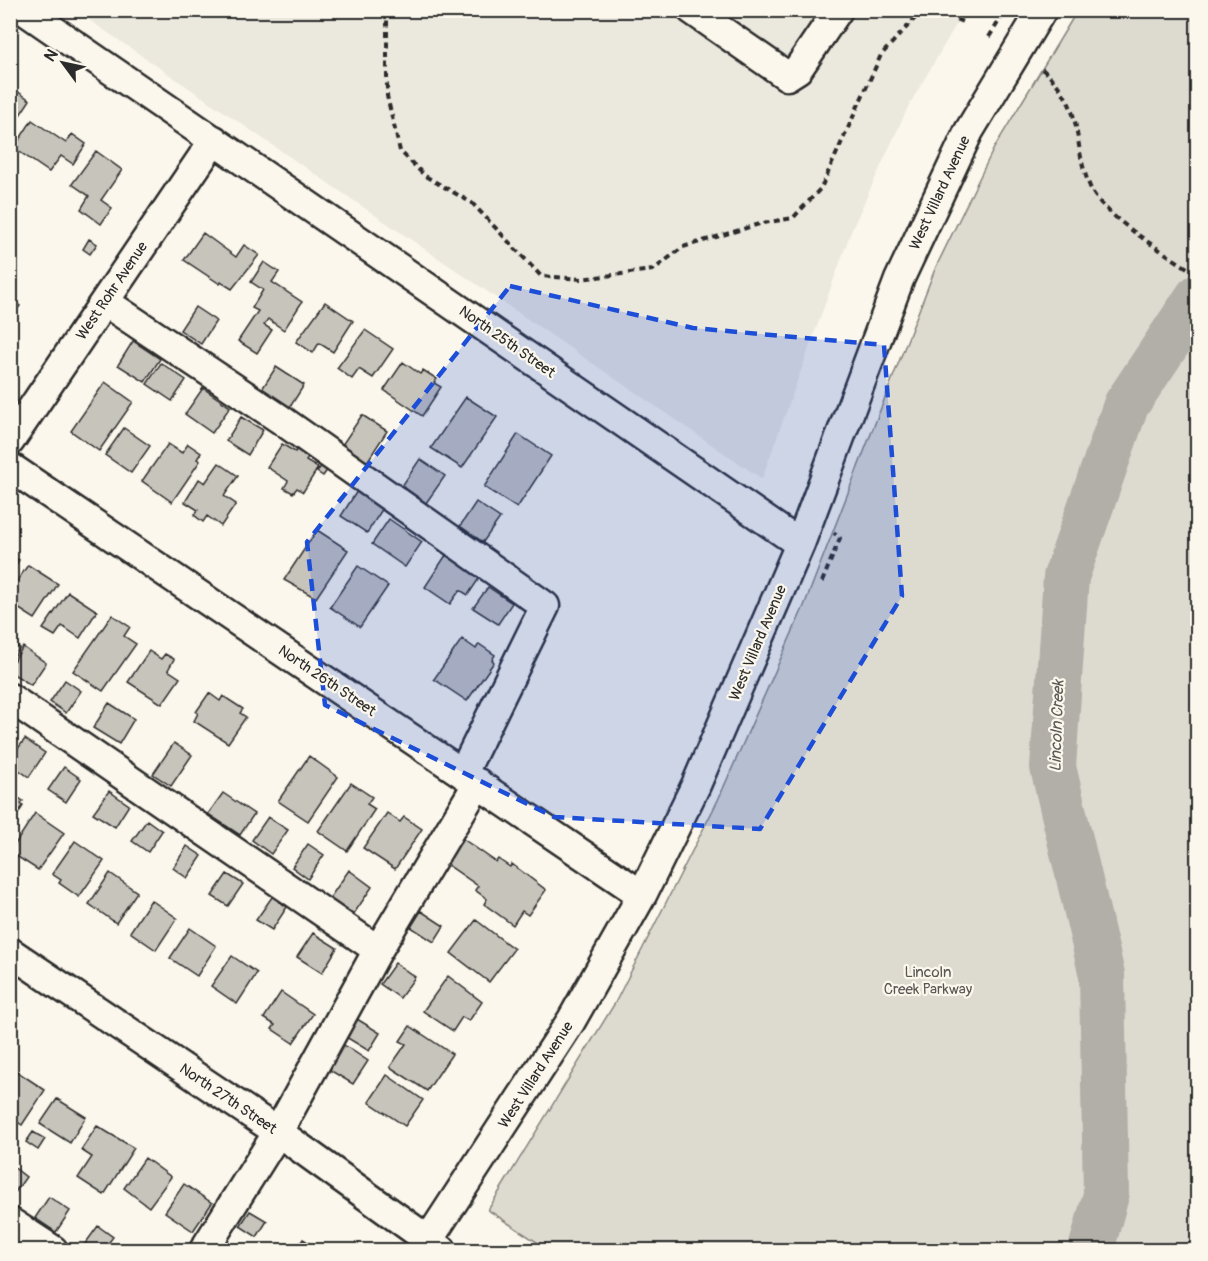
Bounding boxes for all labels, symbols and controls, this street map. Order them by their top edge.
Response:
north arrow [33,33,93,93]
text: N [40,45,63,65]
street label: West Villard Avenue [905,132,975,253]
street label: West Rohr Avenue [72,238,152,344]
street label: North 25th Street [455,302,560,383]
street label: West Villard Avenue [725,582,791,704]
street label: North 26th Street [274,641,380,721]
water label: Lincoln Creek [1045,679,1069,772]
park label: Lincoln Creek Parkway [884,963,973,999]
street label: West Villard Avenue [494,1017,578,1132]
street label: North 27th Street [176,1059,281,1139]

